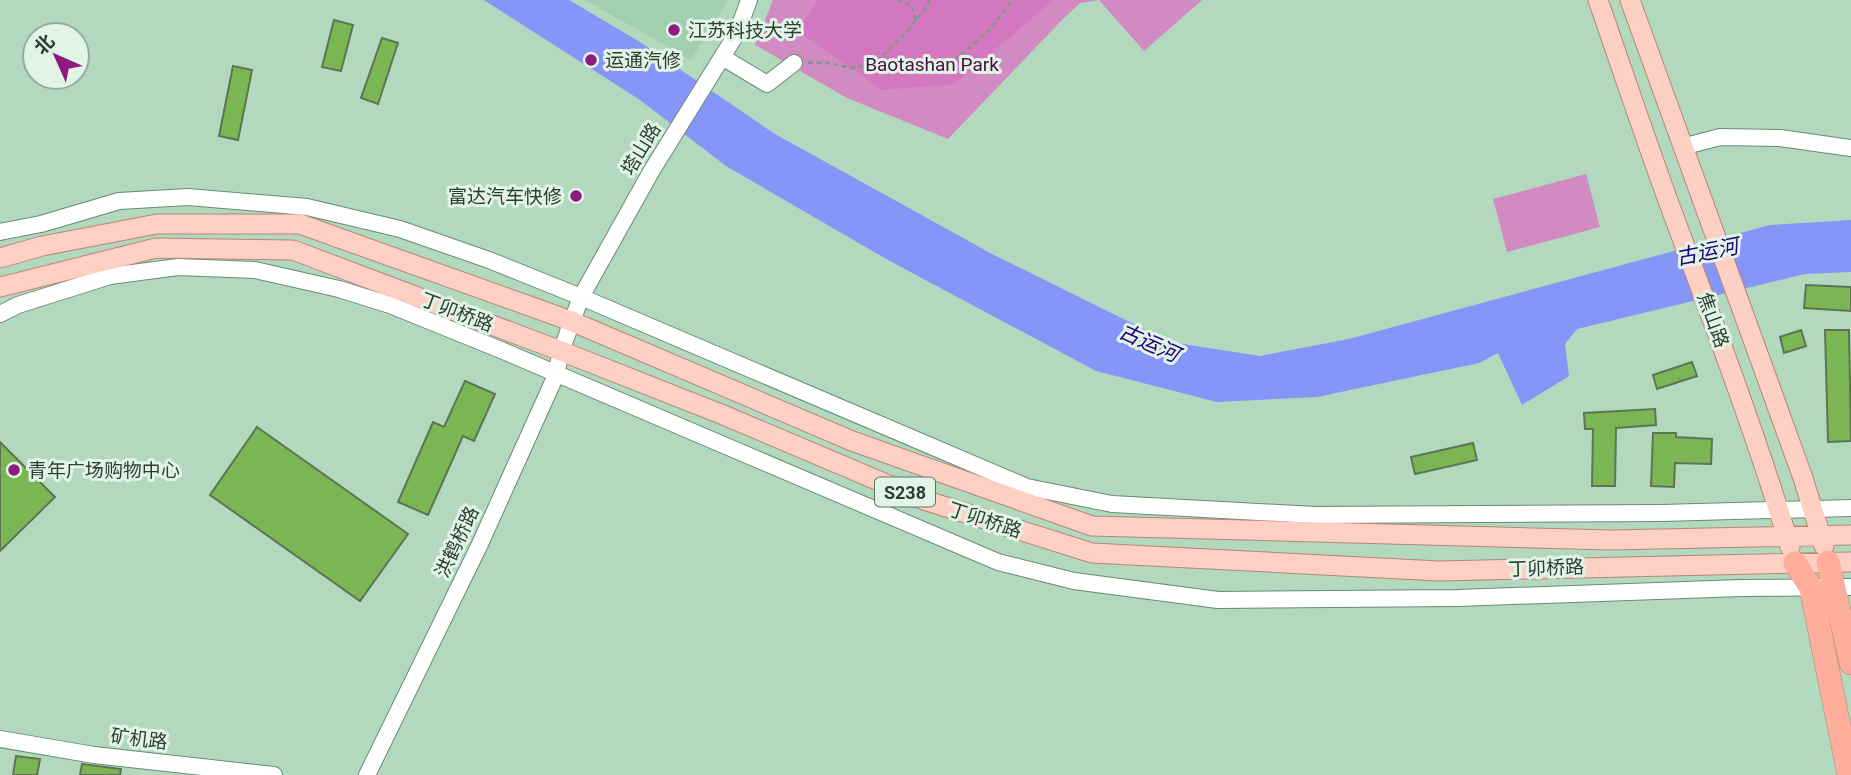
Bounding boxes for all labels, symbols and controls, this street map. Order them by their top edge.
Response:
place label: 江苏科技大学 [688,19,802,42]
north arrow [21,21,91,91]
marker: 江苏科技大学 [666,22,682,38]
text: 北 [29,29,59,59]
place label: 运通汽修 [605,49,681,72]
marker: 运通汽修 [583,52,599,68]
park label: Baotashan Park [865,53,999,76]
street label: 塔山路 [616,119,666,179]
place label: 富达汽车快修 [448,185,562,208]
marker: 富达汽车快修 [568,188,584,204]
water label: 古运河 [1674,233,1744,270]
street label: 丁卯桥路 [417,288,497,336]
street label: 焦山路 [1692,289,1734,351]
water label: 古运河 [1115,319,1186,368]
place label: 青年广场购物中心 [28,459,180,482]
marker: 青年广场购物中心 [6,462,22,478]
road number: S238 [875,478,935,506]
street label: 丁卯桥路 [945,497,1025,543]
street label: 洪鹤桥路 [431,503,483,581]
street label: 丁卯桥路 [1508,555,1584,581]
street label: 矿机路 [109,724,169,754]

